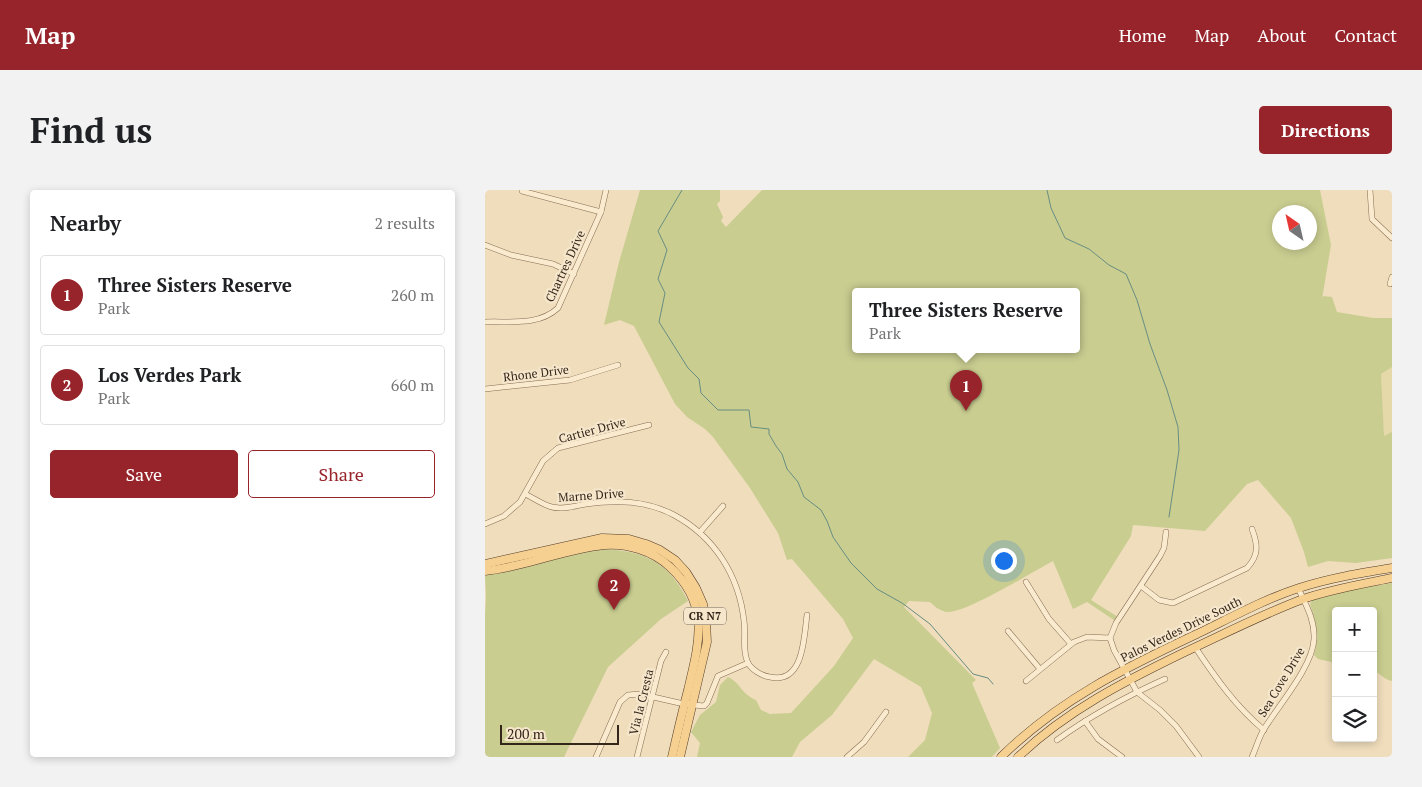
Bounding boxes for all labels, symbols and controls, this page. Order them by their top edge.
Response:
text: Map [25,19,75,51]
text: Home [1119,23,1166,47]
text: Map [1194,23,1229,47]
text: About [1257,23,1306,47]
text: Contact [1334,23,1397,47]
button: Directions [1259,106,1392,154]
text: Find us [30,107,152,153]
north arrow [1272,205,1317,250]
text: Nearby [50,209,121,237]
text: 2 results [375,212,435,234]
street label: Chartres Drive [542,228,588,304]
text: Three Sisters Reserve [98,272,292,297]
text: 1 [62,284,72,306]
text: 260 m [391,284,434,306]
popup [852,288,1080,353]
text: Park [98,297,130,319]
text: Three Sisters Reserve [869,297,1063,322]
text: Park [869,322,901,344]
text: Los Verdes Park [98,362,241,387]
street label: Rhone Drive [502,362,570,384]
pin: 1 [950,370,982,411]
text: 2 [62,374,72,396]
text: 660 m [391,374,434,396]
text: Park [98,387,130,409]
street label: Cartier Drive [557,414,627,446]
button: Save [50,450,238,498]
button: Share [248,450,435,498]
street label: Marne Drive [558,485,624,505]
your location [991,548,1017,574]
pin: 2 [598,569,630,610]
street label: Palos Verdes Drive South [1118,593,1244,665]
map controls [1332,607,1377,742]
button: + [1332,607,1377,652]
road number: CR N7 [684,608,726,624]
street label: Sea Cove Drive [1254,644,1308,720]
button: − [1332,652,1377,697]
street label: Via la Cresta [626,667,656,737]
button: layers [1332,697,1377,742]
scale bar [500,722,619,745]
text: 200 m [507,724,545,743]

